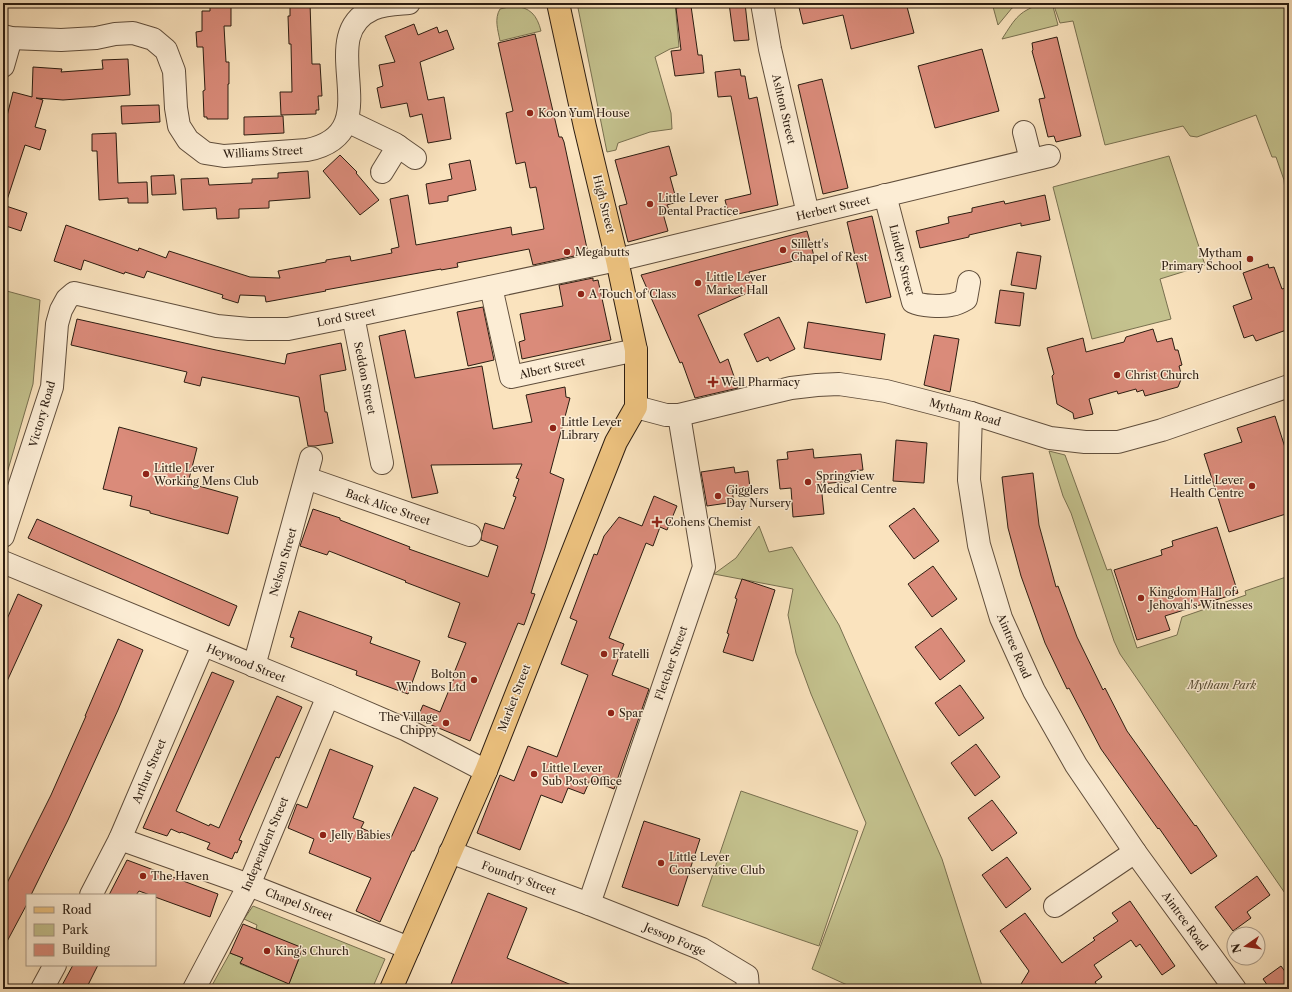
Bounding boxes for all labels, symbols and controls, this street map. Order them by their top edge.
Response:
street label: Ashton Street [769,72,799,145]
place label: Koon Yum House [538,106,630,120]
marker: Koon Yum House [525,108,535,118]
street label: Williams Street [222,143,304,161]
street label: High Street [590,173,618,235]
place label: Little Lever Dental Practice [658,191,738,218]
street label: Herbert Street [795,193,871,223]
marker: Little Lever Dental Practice [645,199,655,209]
street label: Lindley Street [886,223,918,297]
place label: Sillett's Chapel of Rest [791,237,868,264]
place label: Megabutts [575,245,630,259]
marker: Sillett's Chapel of Rest [778,245,788,255]
place label: Mytham Primary School [1161,246,1243,273]
marker: Megabutts [562,247,572,257]
marker: Mytham Primary School [1245,254,1255,264]
place label: Little Lever Market Hall [706,270,769,297]
marker: Little Lever Market Hall [693,278,703,288]
place label: A Touch of Class [588,287,677,301]
marker: A Touch of Class [576,289,586,299]
street label: Lord Street [316,304,377,330]
street label: Seddon Street [351,340,379,416]
street label: Albert Street [517,354,586,382]
place label: Christ Church [1125,368,1199,382]
marker: Christ Church [1112,370,1122,380]
place label: Well Pharmacy [720,375,801,389]
marker: Well Pharmacy [708,377,718,387]
street label: Victory Road [26,379,58,450]
street label: Mytham Road [928,395,1003,429]
place label: Little Lever Library [561,415,622,442]
marker: Little Lever Library [548,423,558,433]
place label: Little Lever Working Mens Club [153,461,259,488]
marker: Little Lever Working Mens Club [141,469,151,479]
place label: Springview Medical Centre [816,469,897,496]
place label: Little Lever Health Centre [1170,473,1244,500]
marker: Springview Medical Centre [803,477,813,487]
marker: Little Lever Health Centre [1247,481,1257,491]
place label: Gigglers Day Nursery [726,483,792,510]
street label: Back Alice Street [344,486,432,528]
marker: Gigglers Day Nursery [713,491,723,501]
place label: Cohens Chemist [665,515,752,529]
marker: Cohens Chemist [652,517,662,527]
street label: Nelson Street [267,526,300,598]
place label: Kingdom Hall of Jehovah's Witnesses [1147,585,1253,612]
marker: Kingdom Hall of Jehovah's Witnesses [1136,593,1146,603]
street label: Aintree Road [994,610,1034,681]
street label: Fletcher Street [652,624,690,702]
street label: Heywood Street [204,641,288,685]
place label: Fratelli [612,647,650,661]
marker: Fratelli [599,649,609,659]
street label: Market Street [495,662,533,734]
place label: Bolton Windows Ltd [395,667,466,694]
marker: Bolton Windows Ltd [469,675,479,685]
park label: Mytham Park [1186,678,1256,692]
place label: Spar [619,706,643,720]
marker: Spar [606,708,616,718]
place label: The Village Chippy [379,710,439,737]
marker: The Village Chippy [441,718,451,728]
street label: Arthur Street [129,736,169,806]
place label: Little Lever Sub Post Office [542,761,622,788]
marker: Little Lever Sub Post Office [529,769,539,779]
street label: Independent Street [239,794,291,893]
place label: Jelly Babies [329,828,391,842]
marker: Jelly Babies [318,830,328,840]
place label: Little Lever Conservative Club [669,850,766,877]
street label: Foundry Street [480,858,558,898]
marker: Little Lever Conservative Club [656,858,666,868]
place label: The Haven [151,869,209,883]
marker: The Haven [138,871,148,881]
street label: Chapel Street [263,885,335,923]
street label: Aintree Road [1158,888,1211,953]
legend [26,894,156,966]
text: Road [62,902,92,917]
street label: Jessop Forge [640,919,708,958]
text: Park [62,922,89,937]
north arrow [1226,926,1266,966]
text: Building [62,942,110,957]
text: N [1228,942,1244,954]
place label: King's Church [275,944,349,958]
marker: King's Church [262,946,272,956]

